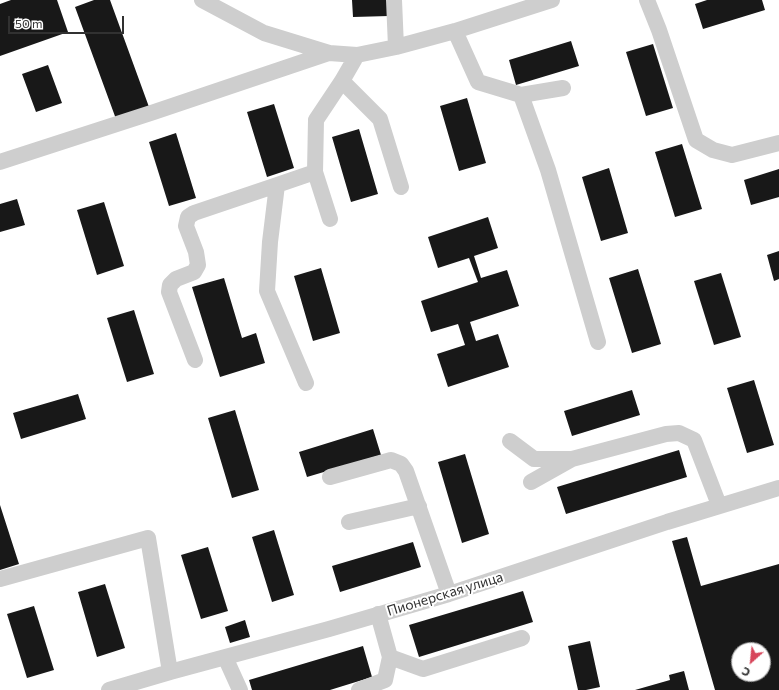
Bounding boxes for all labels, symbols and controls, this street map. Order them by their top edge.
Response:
scale bar [10,8,126,34]
text: 50 m [15,16,43,30]
street label: Пионерская улица [385,568,505,620]
north arrow [731,642,771,682]
text: С [739,665,752,680]

